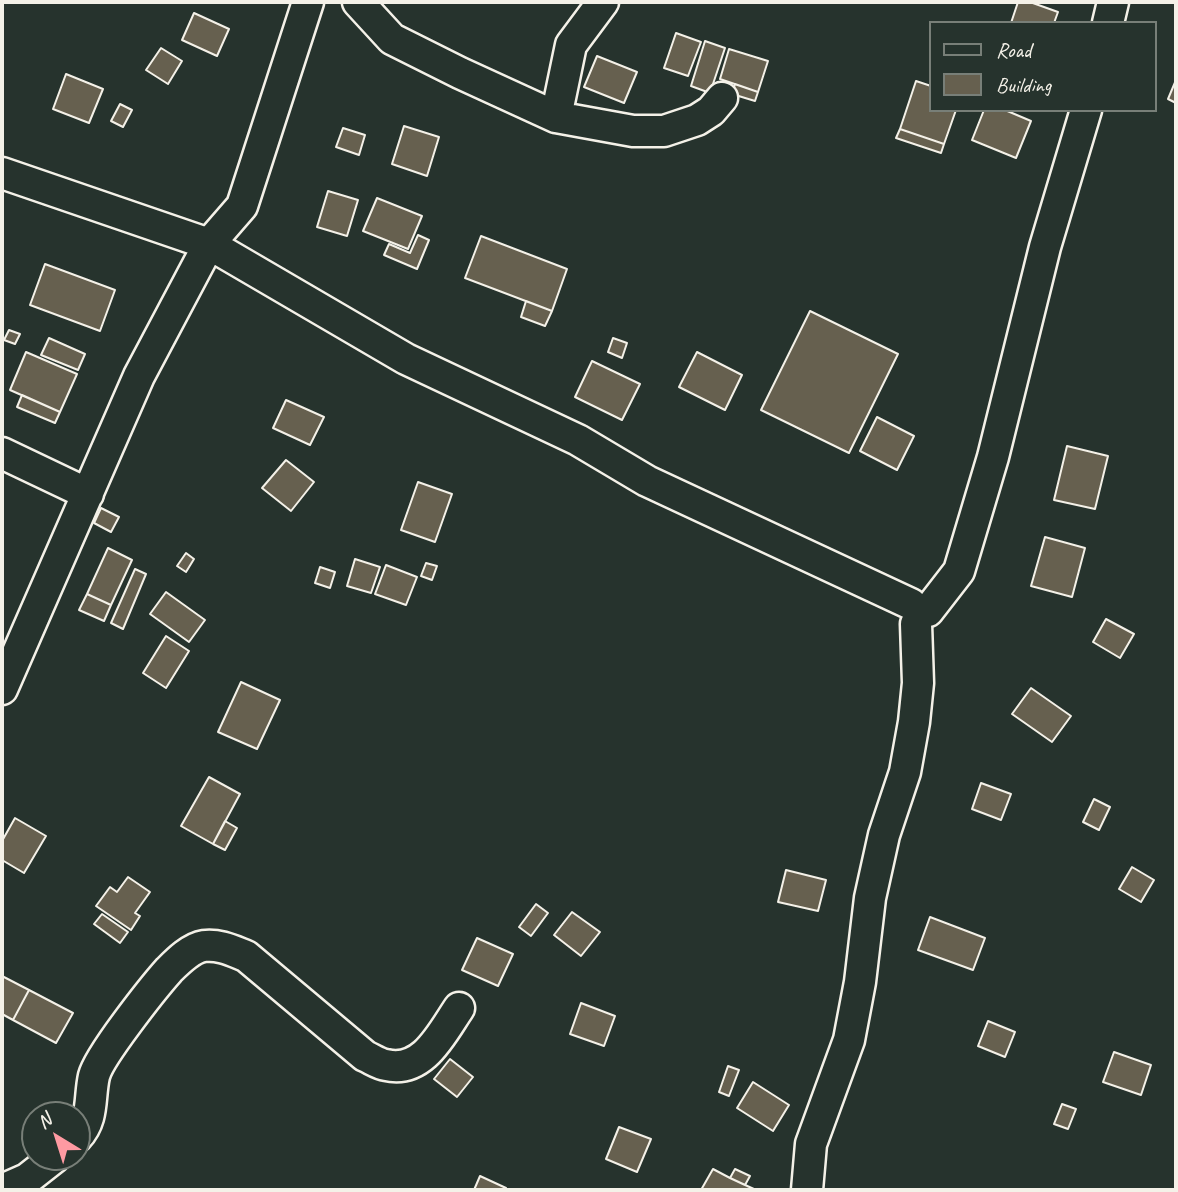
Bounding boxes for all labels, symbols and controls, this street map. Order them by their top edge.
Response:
legend [930,21,1157,112]
text: Road [996,37,1031,63]
text: Building [996,72,1051,98]
north arrow [21,1101,91,1171]
text: N [32,1108,56,1134]

